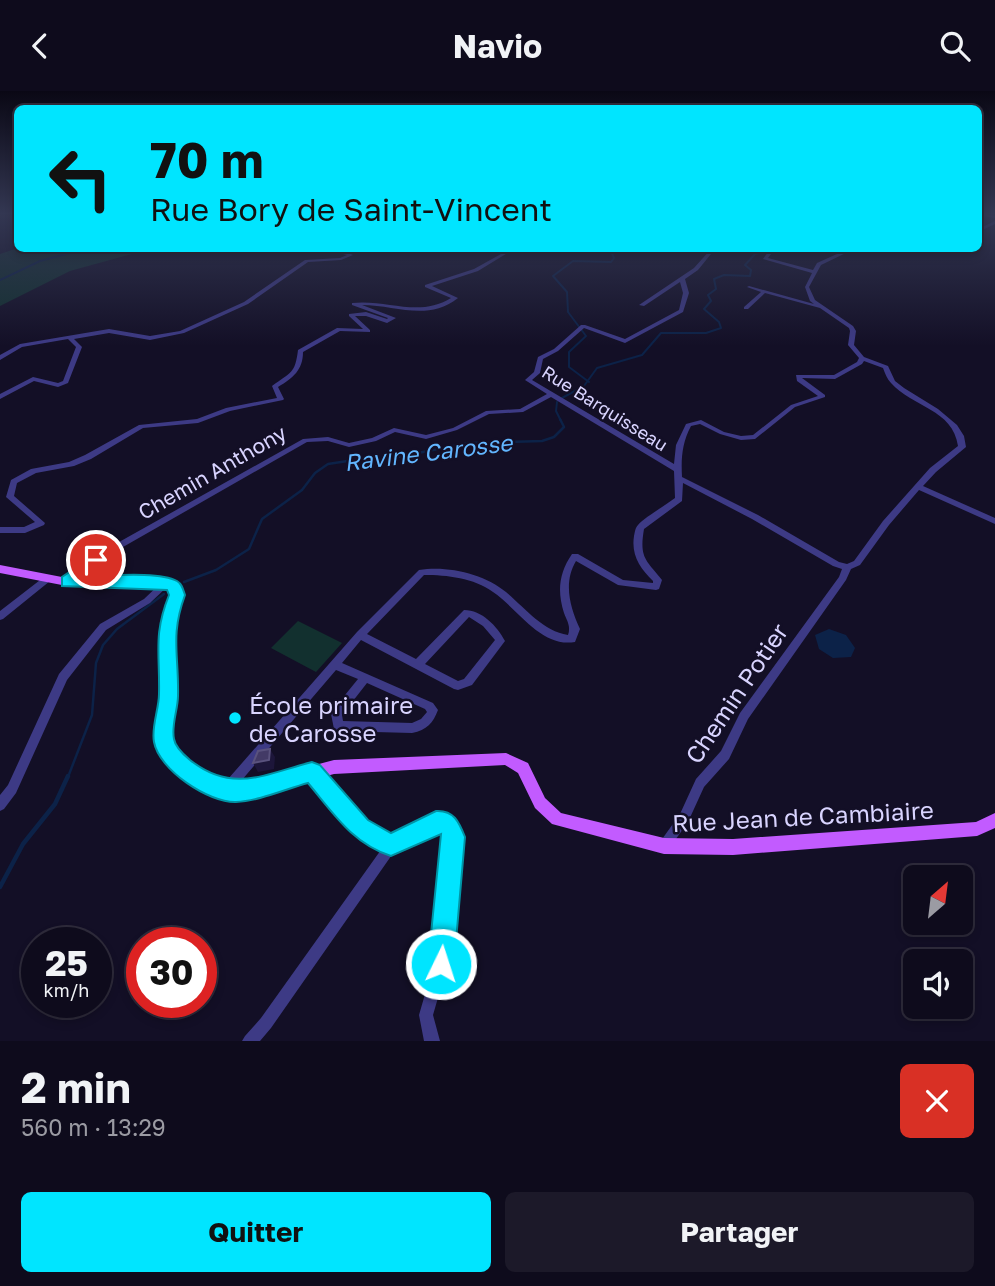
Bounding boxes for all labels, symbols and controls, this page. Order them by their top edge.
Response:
icon: back [21,27,59,65]
text: Navio [453,27,542,65]
icon: search [936,27,974,65]
text: 70 m [150,130,264,189]
icon: left [35,133,126,224]
text: Rue Bory de Saint-Vincent [150,190,552,228]
street label: Rue Barquisseau [538,360,672,456]
street label: Chemin Anthony [133,419,291,525]
water label: Ravine Carosse [342,428,515,476]
pin [66,530,126,590]
icon: arrive [77,541,115,579]
street label: Chemin Potier [679,617,793,769]
place label: École primaire de Carosse [249,690,413,747]
marker: École primaire de Carosse [227,710,243,726]
street label: Rue Jean de Cambiaire [671,795,935,837]
north arrow [903,865,973,935]
map controls [903,865,973,1019]
speed limit sign: 30 [126,927,217,1018]
position arrow [404,927,478,1001]
text: 25 [45,942,88,984]
button: sound [903,949,973,1019]
text: km/h [44,979,89,1001]
text: 2 min [21,1062,131,1112]
button: close [900,1064,974,1138]
text: 560 m · 13:29 [21,1113,166,1141]
button: Quitter [21,1192,491,1272]
button: Partager [505,1192,974,1272]

